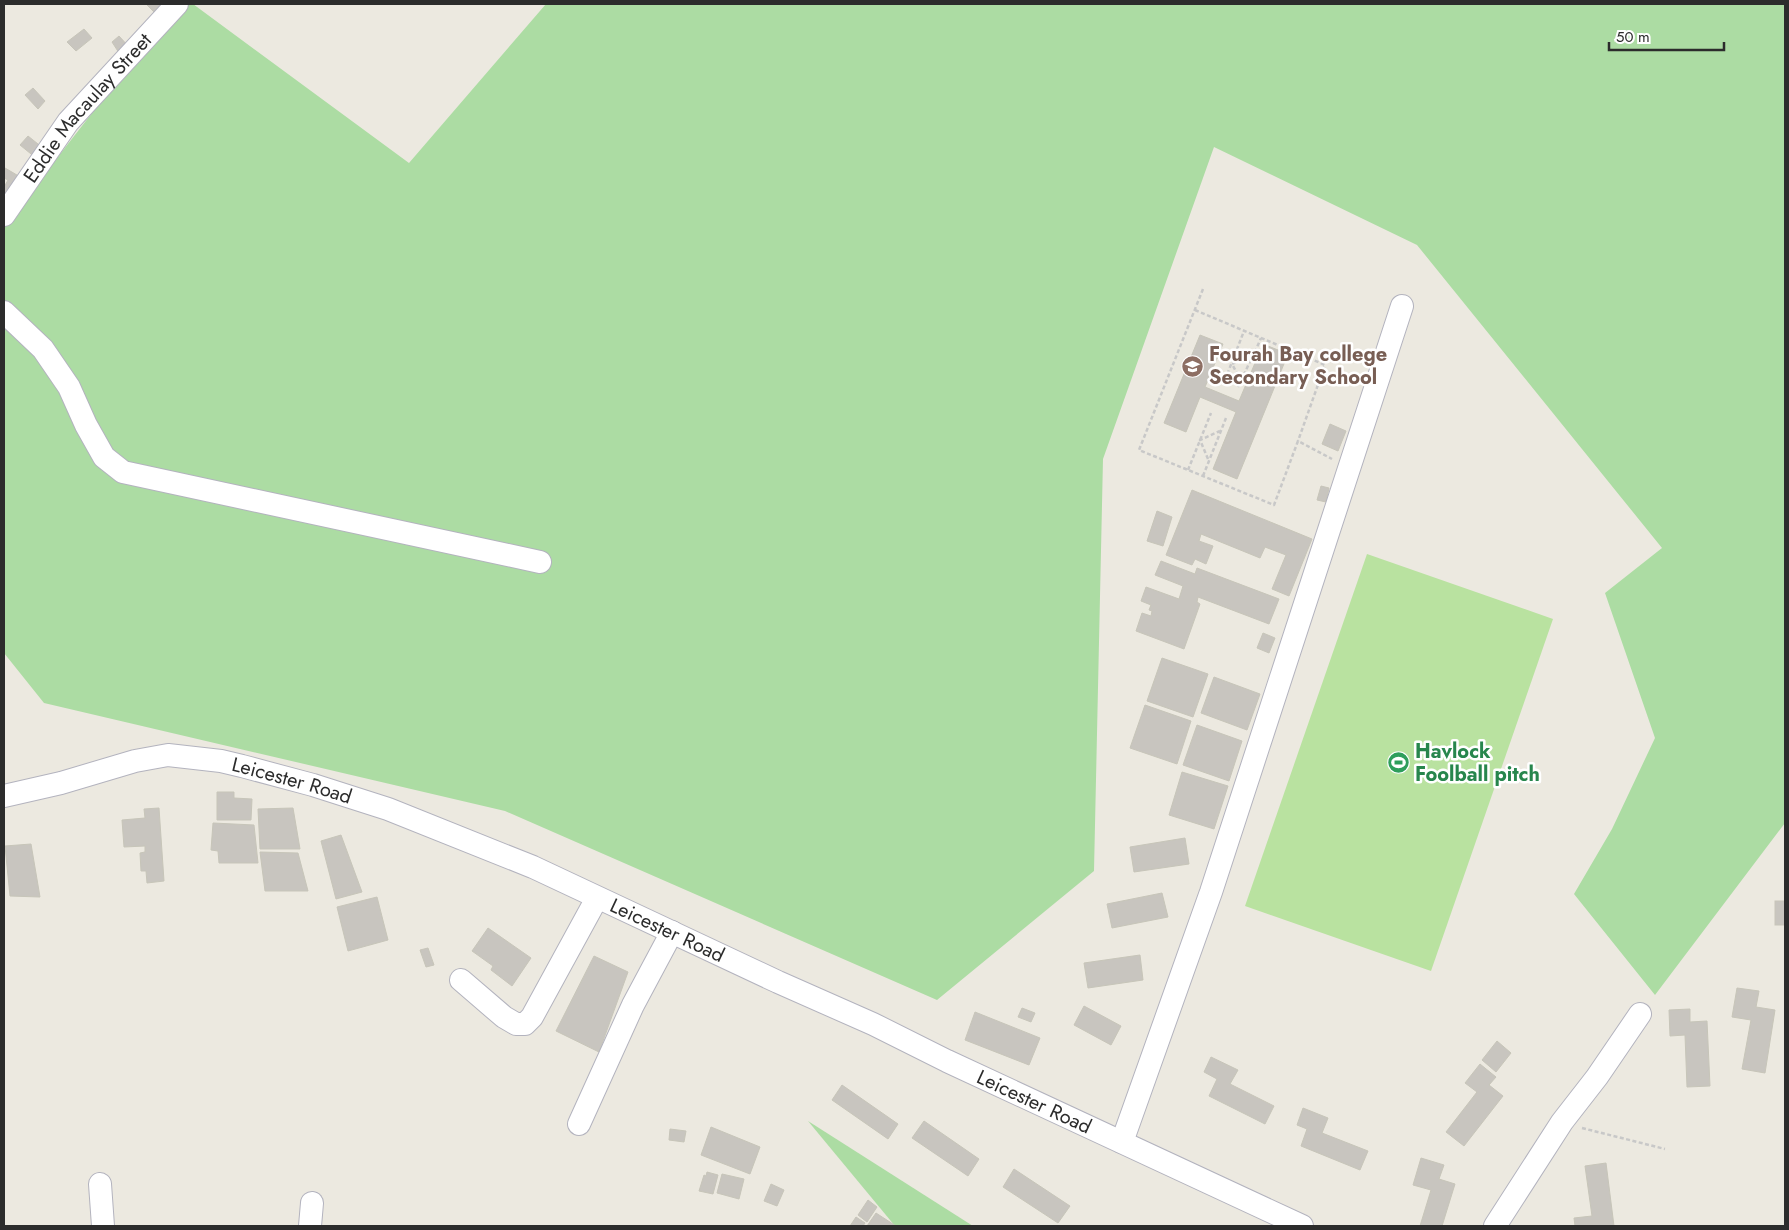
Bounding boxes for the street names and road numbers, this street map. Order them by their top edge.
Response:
street label: Eddie Macaulay Street [16,26,158,189]
street label: Leicester Road [229,750,356,812]
street label: Leicester Road [605,891,729,970]
street label: Leicester Road [972,1063,1096,1141]

